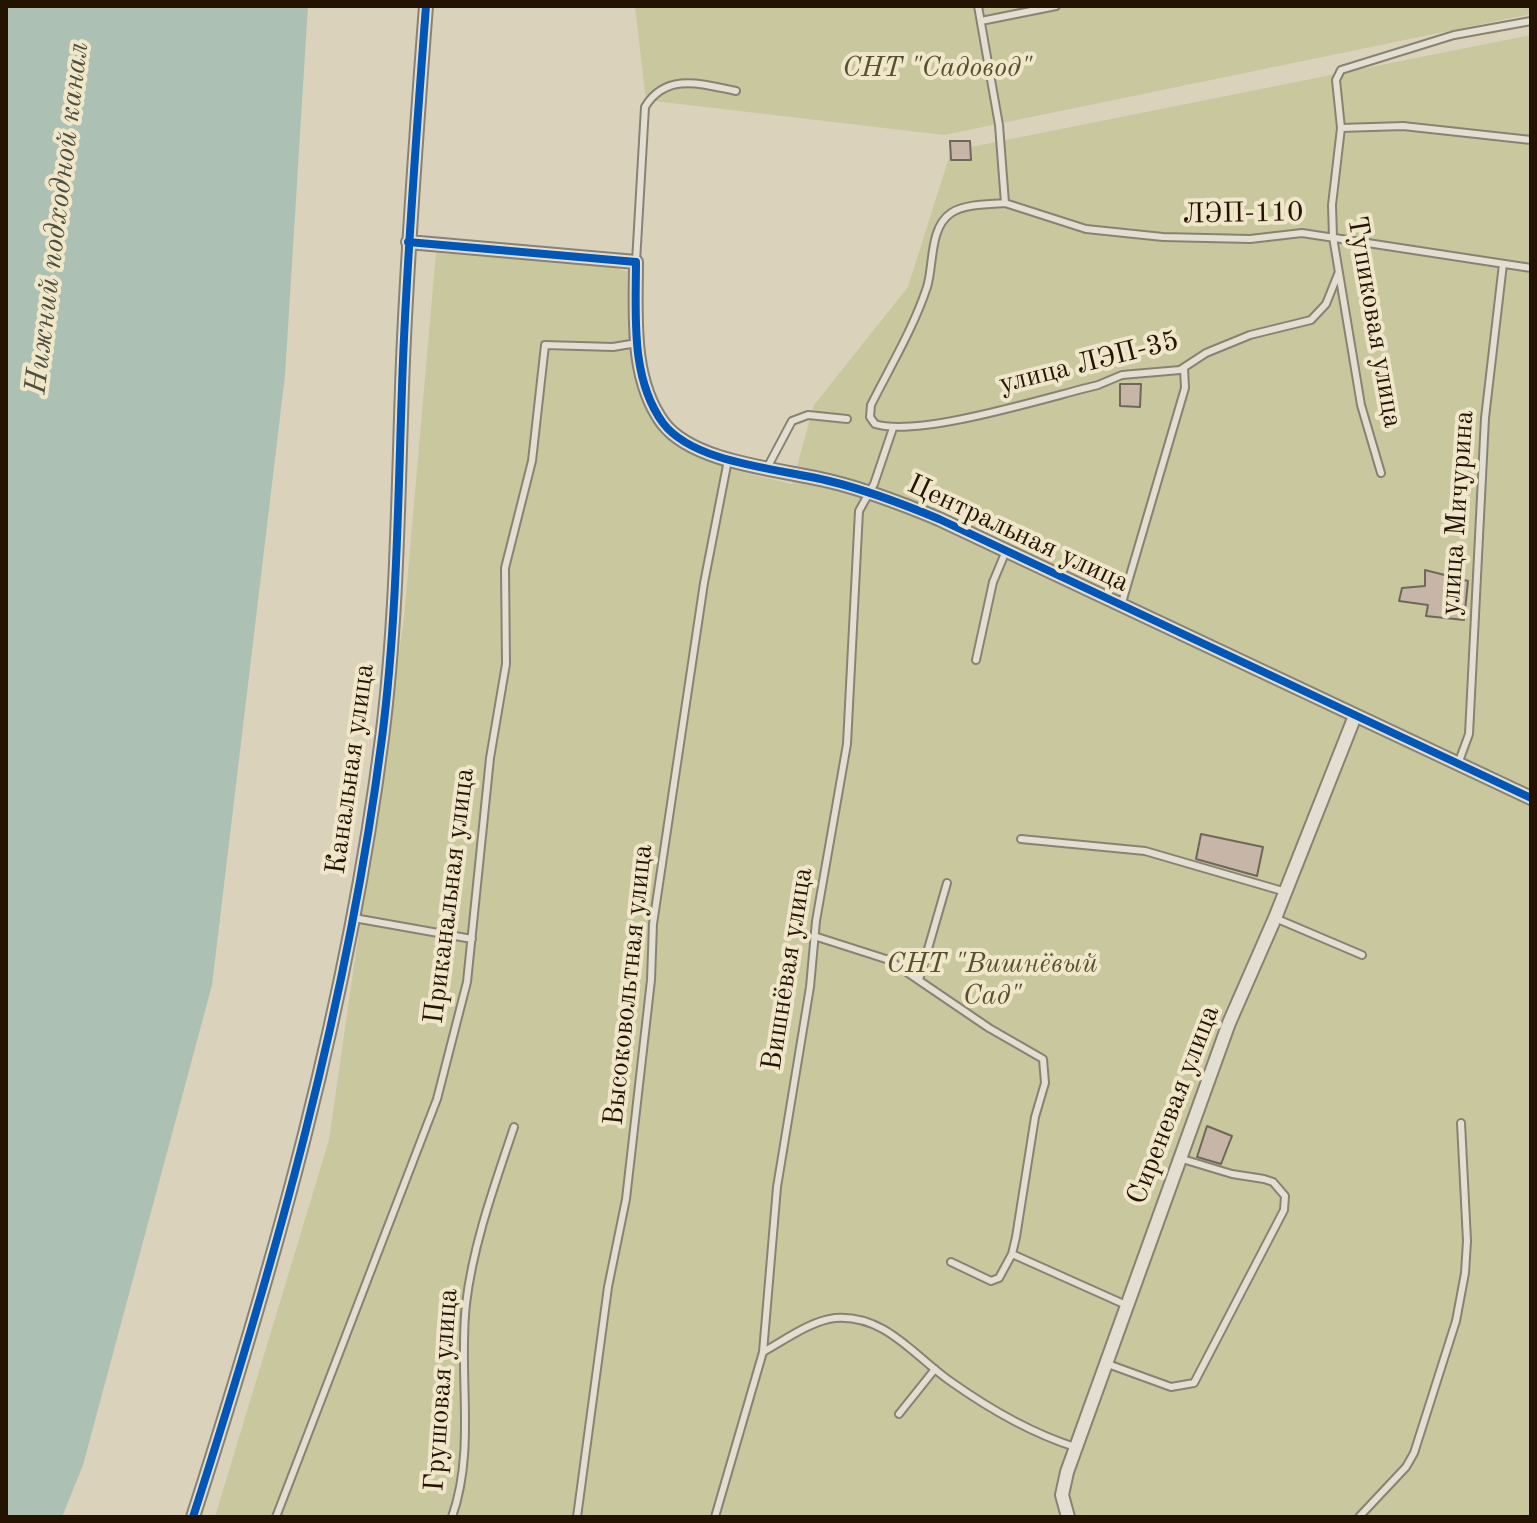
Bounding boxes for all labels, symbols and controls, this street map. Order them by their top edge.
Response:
water label: Нижний подходной канал [19,40,97,396]
park label: СНТ "Садовод" [842,52,1032,86]
street label: ЛЭП-110 [1182,196,1304,232]
street label: Тупиковая улица [1339,213,1409,431]
street label: улица ЛЭП-35 [996,324,1182,402]
street label: улица Мичурина [1434,409,1482,617]
street label: Центральная улица [902,468,1134,600]
street label: Канальная улица [320,662,382,876]
street label: Приканальная улица [418,766,482,1026]
street label: Высоковольтная улица [598,843,660,1127]
street label: Вишнёвая улица [755,865,821,1073]
park label: СНТ "Вишнёвый Сад" [886,948,1098,1014]
street label: Сиреневая улица [1121,1001,1227,1209]
street label: Грушовая улица [418,1287,466,1493]

